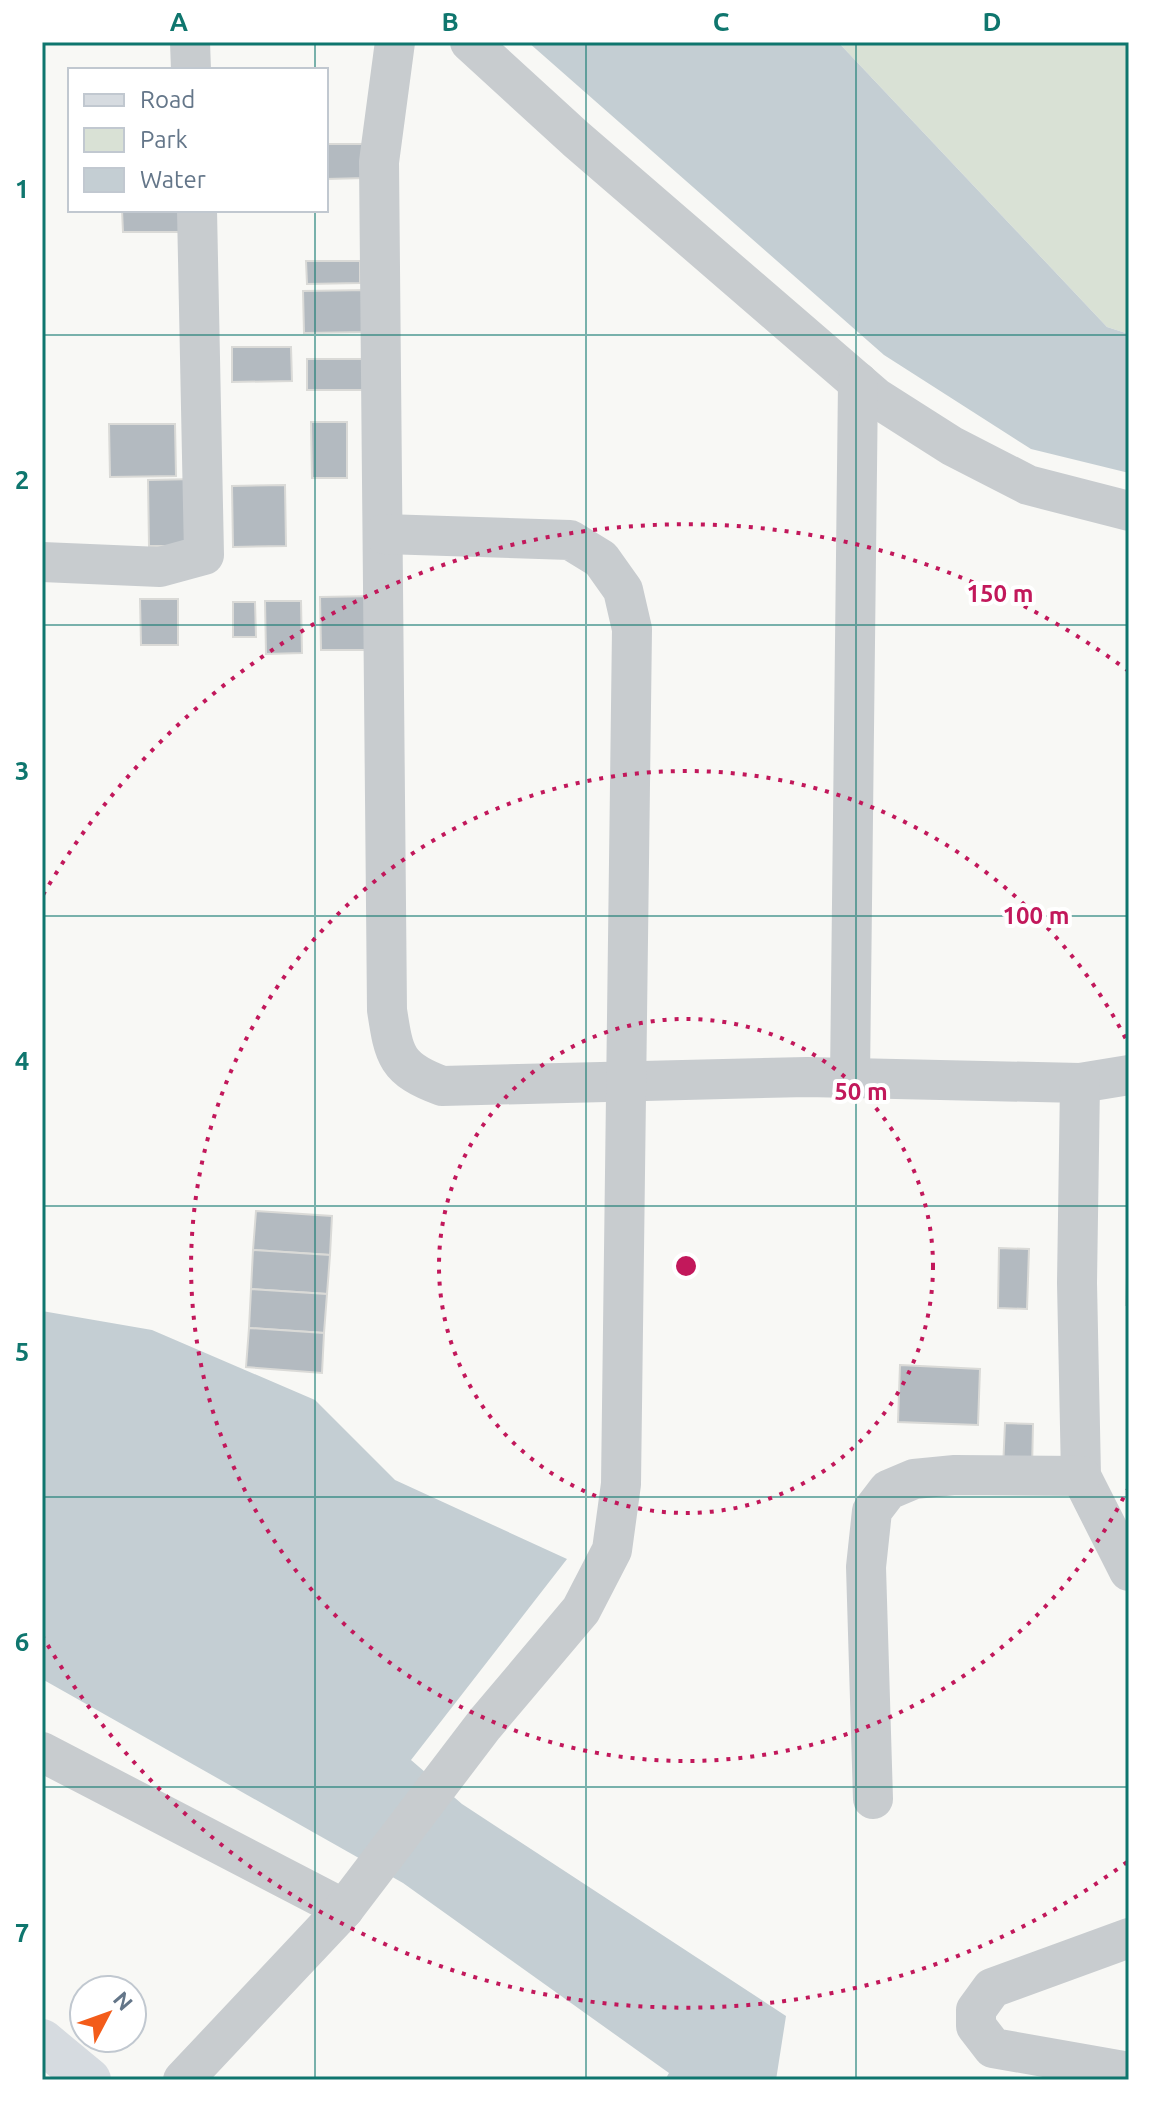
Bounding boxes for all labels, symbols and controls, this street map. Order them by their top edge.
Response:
text: A [170,7,189,36]
text: B [441,7,459,36]
text: C [713,7,730,36]
text: D [983,7,1001,36]
legend [68,68,328,212]
text: Road [140,86,195,113]
text: Park [140,126,188,153]
text: Water [140,166,206,193]
text: 1 [15,174,29,203]
text: 2 [15,465,29,494]
text: 150 m [967,580,1033,607]
text: 3 [15,756,29,785]
text: 100 m [1003,902,1069,929]
text: 4 [15,1046,29,1075]
text: 50 m [834,1078,888,1105]
centre of rings [672,1252,700,1280]
text: 5 [15,1337,29,1366]
text: 6 [15,1627,29,1656]
text: 7 [15,1918,29,1947]
north arrow [68,1974,148,2054]
text: N [109,1986,138,2015]

